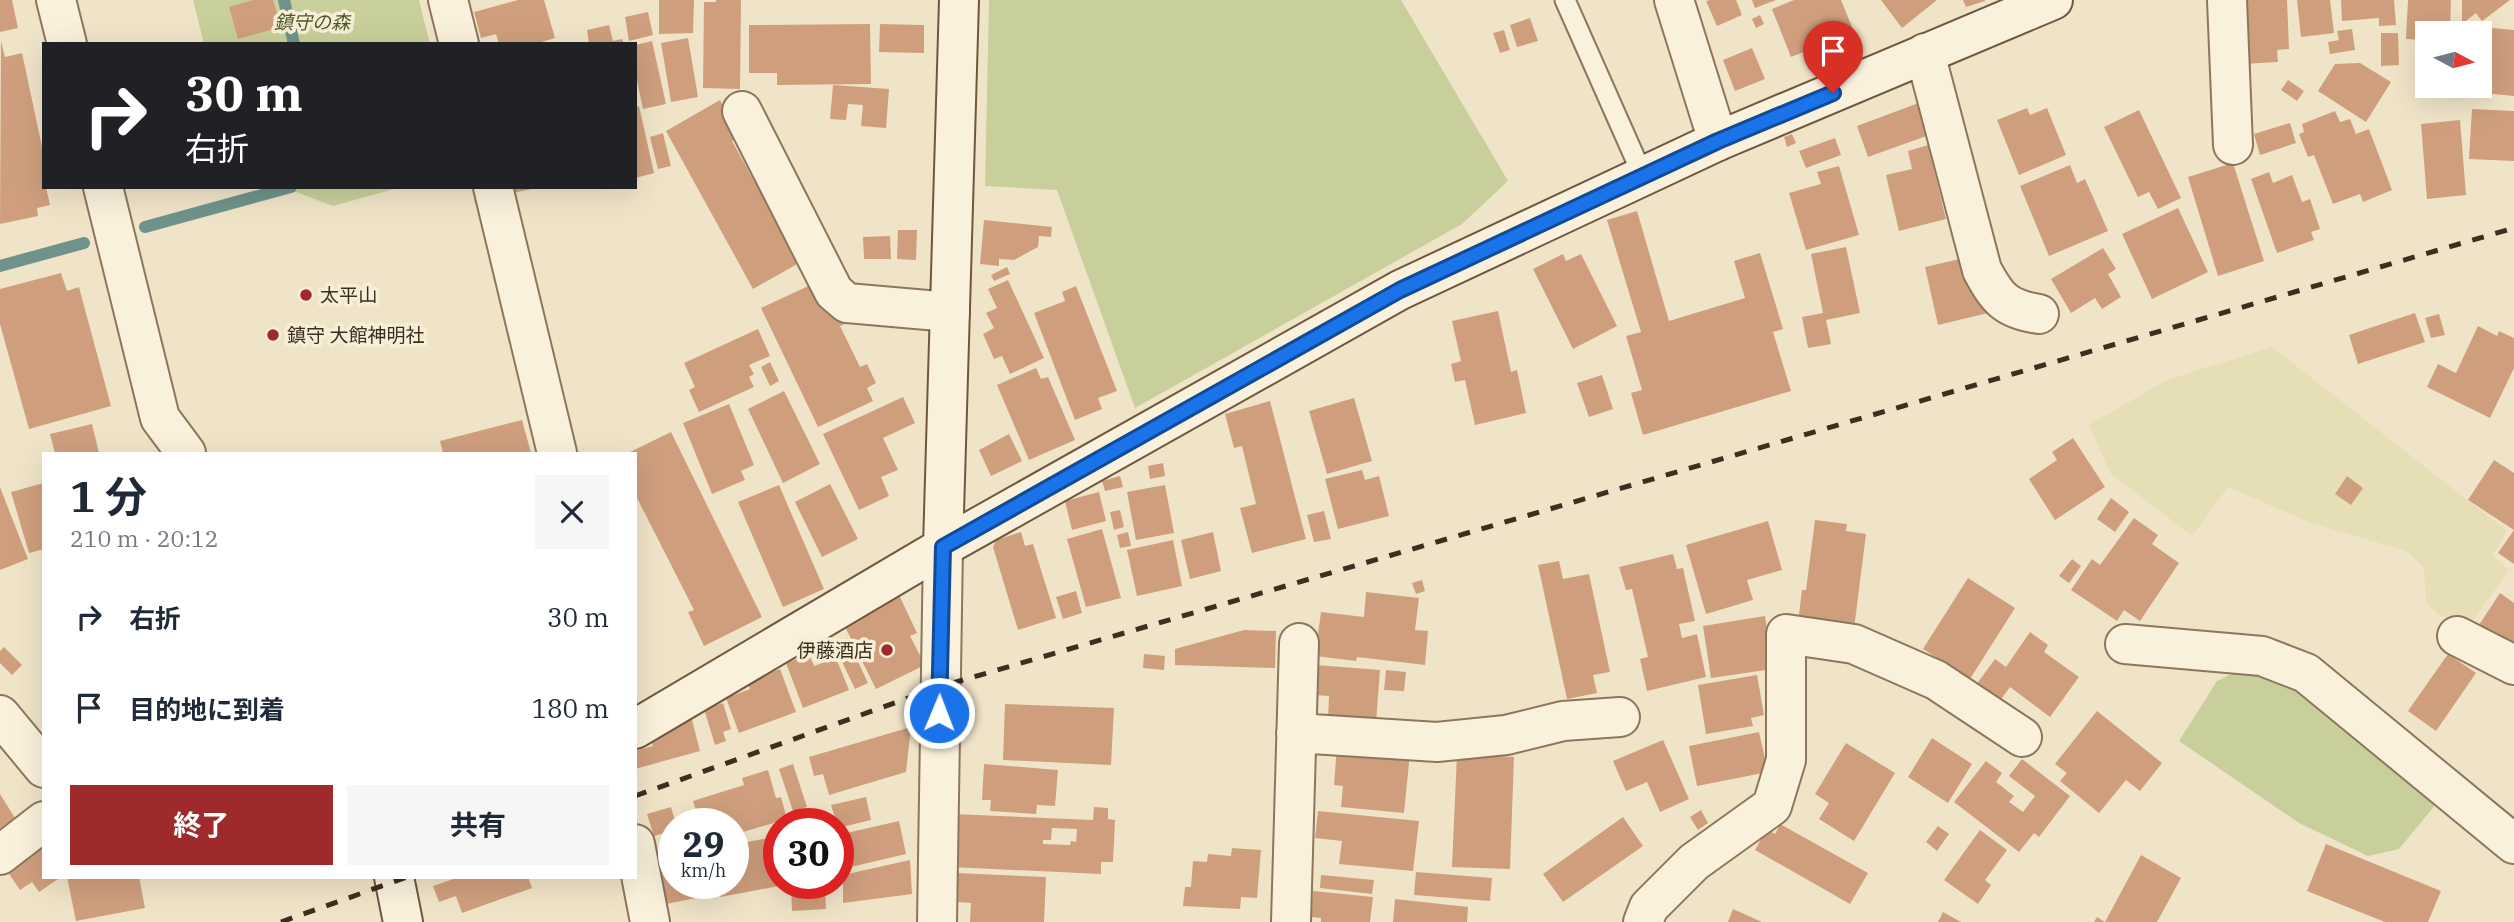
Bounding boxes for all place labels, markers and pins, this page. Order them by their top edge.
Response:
pin [1803,21,1863,93]
place label: 太平山 [320,283,377,307]
marker: 太平山 [298,287,314,303]
place label: 鎮守 大館神明社 [287,323,424,347]
marker: 鎮守 大館神明社 [265,327,281,343]
place label: 伊藤酒店 [797,638,873,662]
marker: 伊藤酒店 [879,642,895,658]

